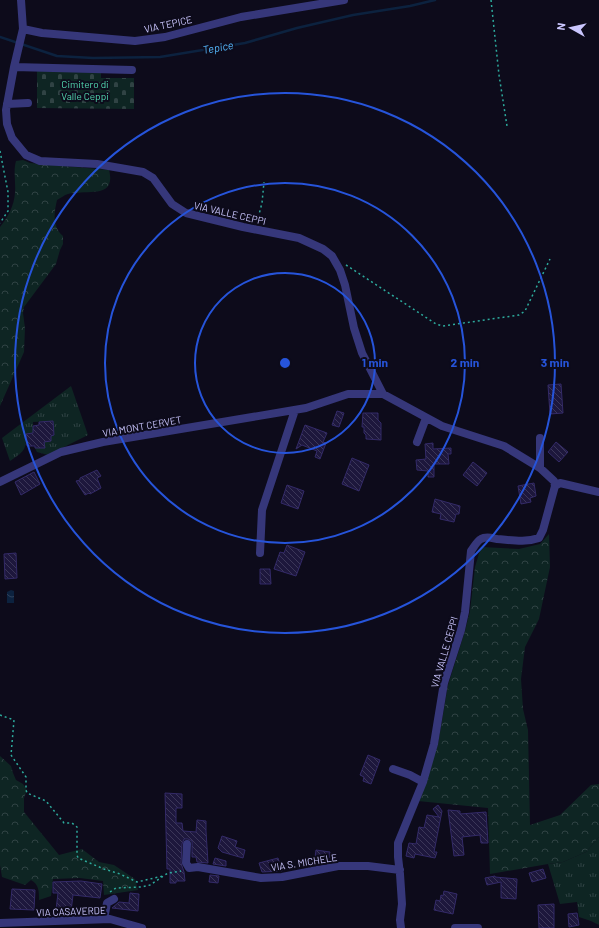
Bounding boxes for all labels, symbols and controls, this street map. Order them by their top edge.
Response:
north arrow [551,8,591,48]
street label: VIA TEPICE [143,13,193,35]
text: N [554,22,568,31]
water label: Tepice [202,38,235,56]
park label: Cimitero di Valle Ceppi [61,78,109,102]
street label: VIA VALLE CEPPI [193,199,267,227]
text: 1 min [362,355,388,369]
text: 2 min [451,355,479,369]
text: 3 min [541,355,569,369]
centre of rings [278,356,292,370]
street label: VIA MONT CERVET [102,413,183,439]
street label: VIA VALLE CEPPI [428,615,460,689]
street label: VIA S. MICHELE [270,851,338,873]
street label: VIA CASAVERDE [36,904,106,918]

